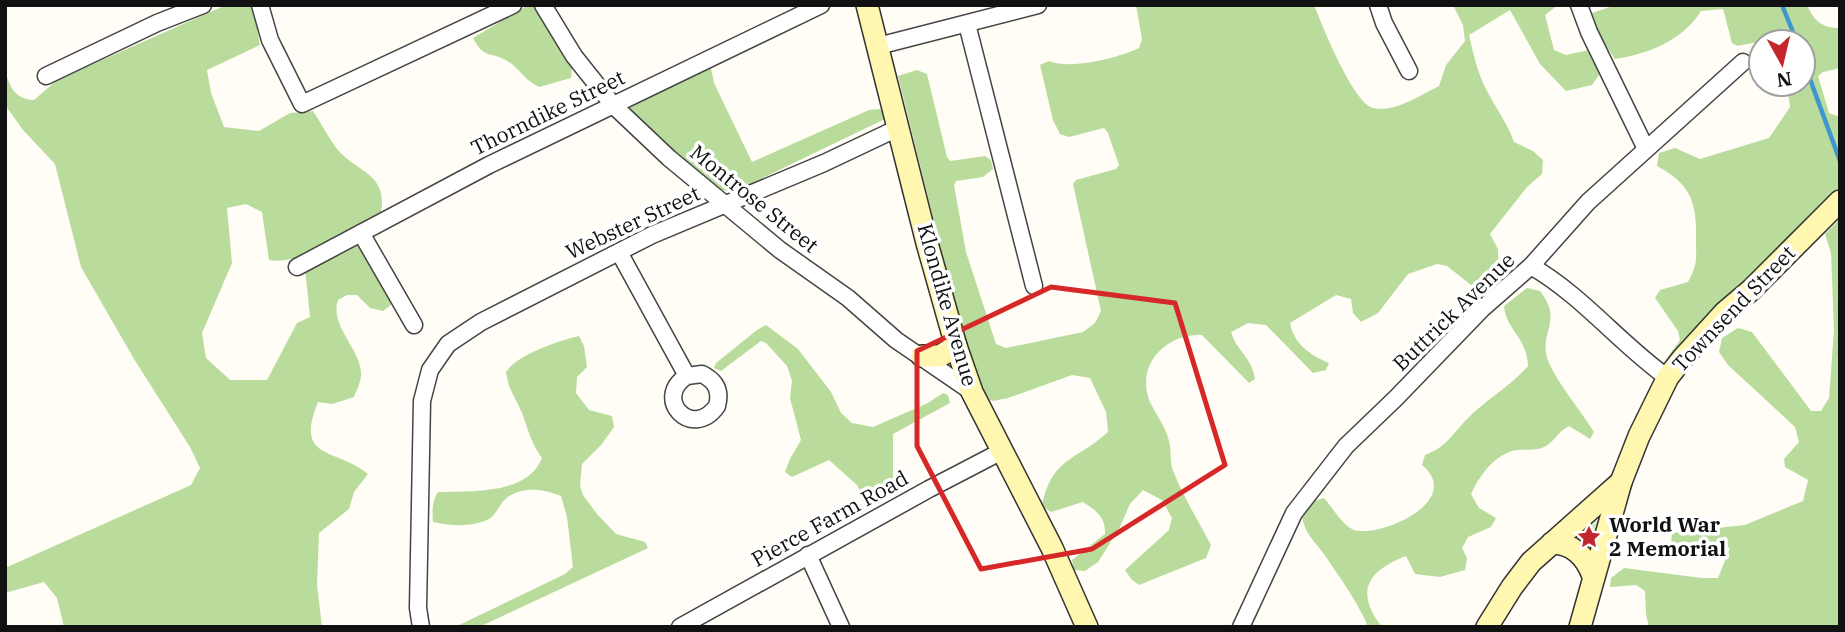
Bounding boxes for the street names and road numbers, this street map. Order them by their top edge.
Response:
street label: Thorndike Street [466,63,629,161]
street label: Montrose Street [685,138,825,259]
street label: Webster Street [561,179,704,265]
street label: Klondike Avenue [911,220,985,389]
street label: Townsend Street [1666,239,1801,378]
street label: Buttrick Avenue [1386,246,1520,377]
street label: Pierce Farm Road [746,463,913,573]

